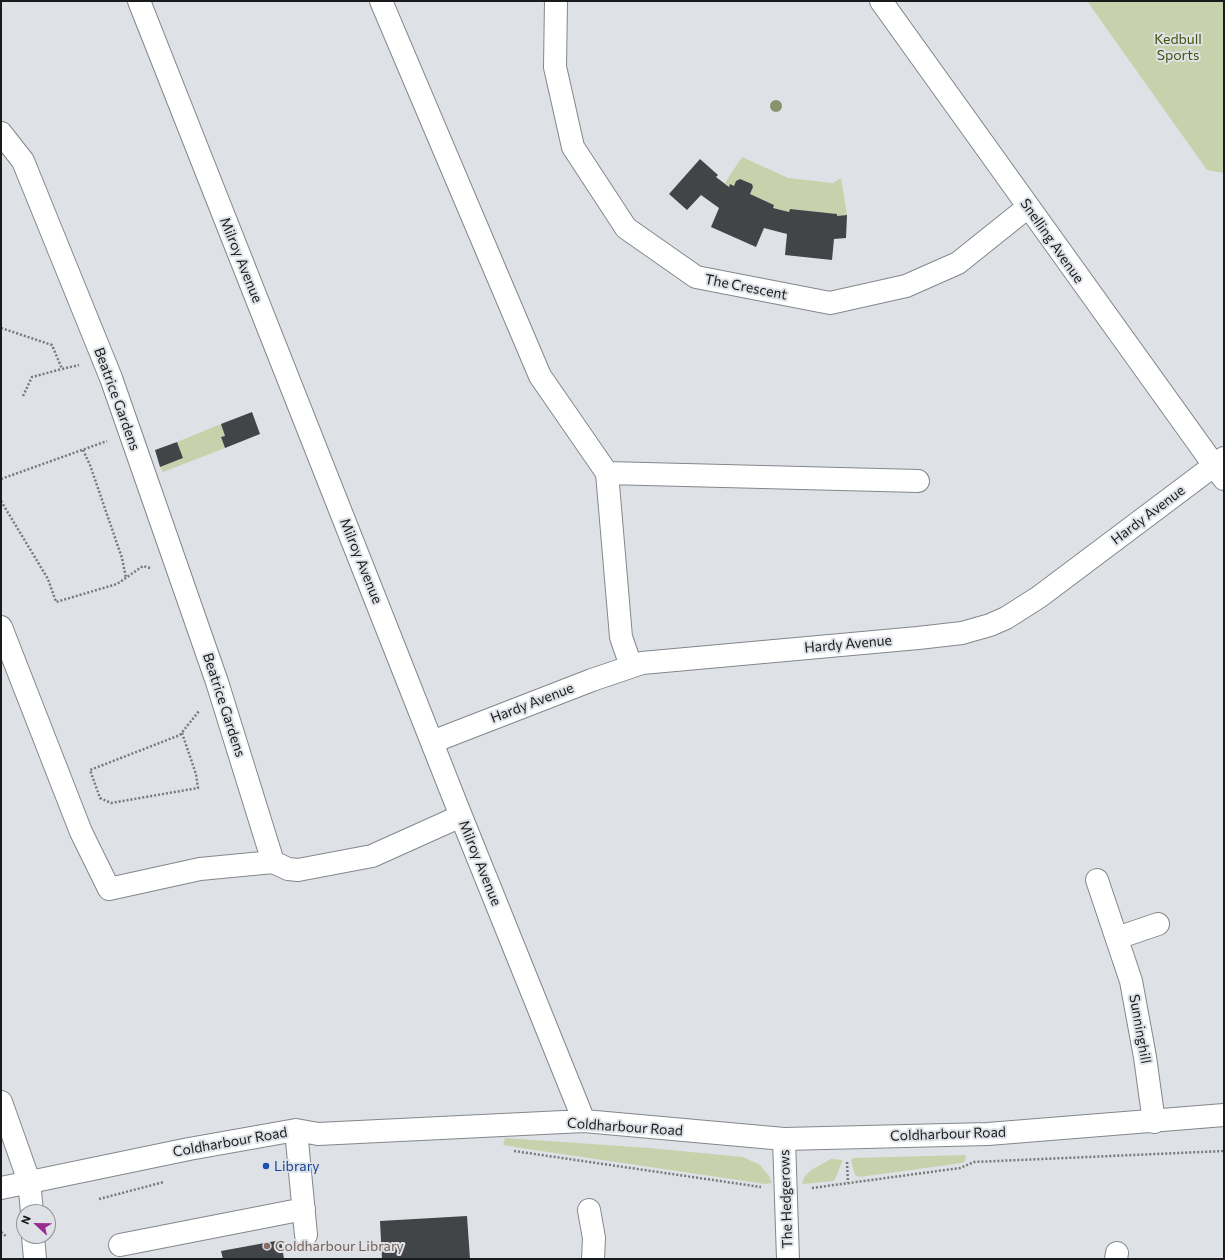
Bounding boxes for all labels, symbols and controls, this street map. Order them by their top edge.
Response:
park label: Kedbull Sports [1154,31,1202,64]
street label: Snelling Avenue [1017,196,1087,286]
street label: Milroy Avenue [216,215,266,305]
street label: The Crescent [703,271,789,303]
street label: Beatrice Gardens [91,345,143,453]
street label: Hardy Avenue [1108,482,1188,548]
street label: Milroy Avenue [336,516,386,606]
street label: Hardy Avenue [804,632,892,656]
street label: Beatrice Gardens [199,651,249,759]
street label: Hardy Avenue [488,679,576,727]
street label: Milroy Avenue [455,818,505,908]
street label: Sunninghill [1126,993,1154,1065]
street label: Coldharbour Road [567,1115,683,1139]
street label: Coldharbour Road [171,1124,289,1160]
street label: Coldharbour Road [890,1124,1006,1144]
street label: The Hedgerows [776,1149,796,1249]
place label: Library [274,1158,320,1174]
marker: Library [261,1161,271,1171]
north arrow [16,1204,56,1244]
text: N [18,1213,33,1226]
place label: Coldharbour Library [275,1238,404,1254]
marker: Coldharbour Library [262,1241,272,1251]

